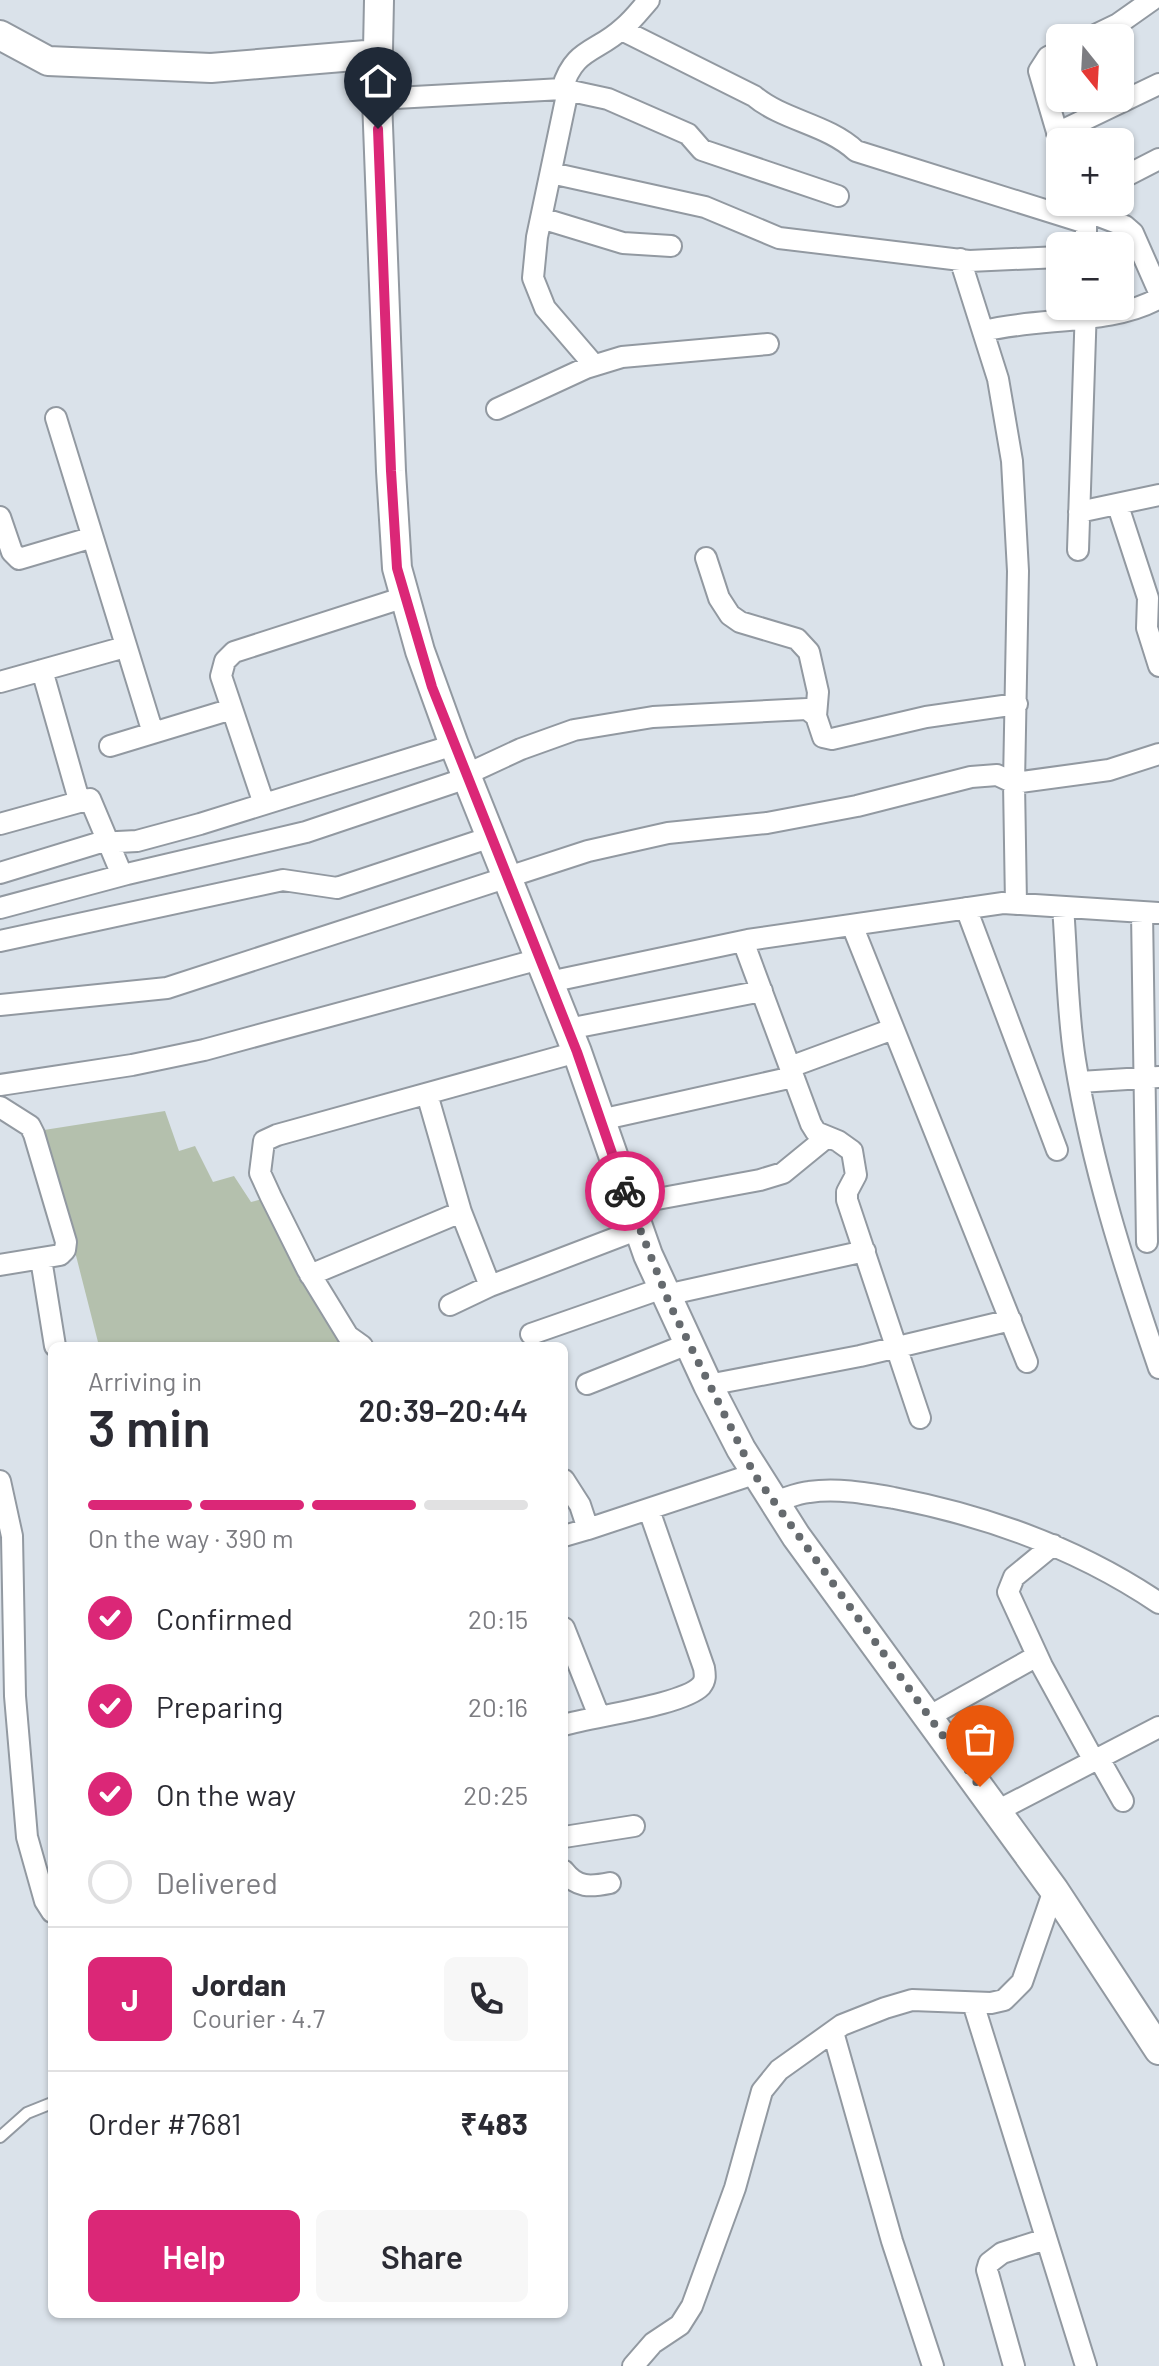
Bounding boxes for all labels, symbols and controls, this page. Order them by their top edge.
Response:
north arrow [1046,24,1134,112]
map controls [1046,24,1134,320]
pin [344,47,412,129]
icon: home [356,59,400,103]
button: + [1046,128,1134,216]
button: − [1046,232,1134,320]
courier [585,1151,665,1231]
icon: bike [603,1169,647,1213]
text: Arriving in [88,1365,202,1396]
text: 20:39–20:44 [359,1392,528,1428]
text: 3 min [88,1395,211,1457]
text: On the way · 390 m [88,1522,294,1553]
icon: check [88,1596,132,1640]
text: Confirmed [156,1600,293,1636]
text: 20:15 [468,1603,528,1634]
icon: check [88,1684,132,1728]
text: Preparing [156,1688,283,1724]
text: 20:16 [468,1691,528,1722]
pin [946,1705,1014,1787]
icon: bag [958,1717,1002,1761]
icon: check [88,1772,132,1816]
text: On the way [156,1776,296,1812]
text: 20:25 [463,1779,528,1810]
text: Delivered [156,1864,278,1900]
button: phone [444,1957,528,2041]
text: Jordan [192,1966,287,2002]
text: J [121,1981,139,2017]
text: Courier · 4.7 [192,2002,325,2033]
text: Order #7681 [88,2105,241,2141]
text: ₹483 [460,2105,528,2141]
button: Help [88,2210,300,2302]
button: Share [316,2210,528,2302]

